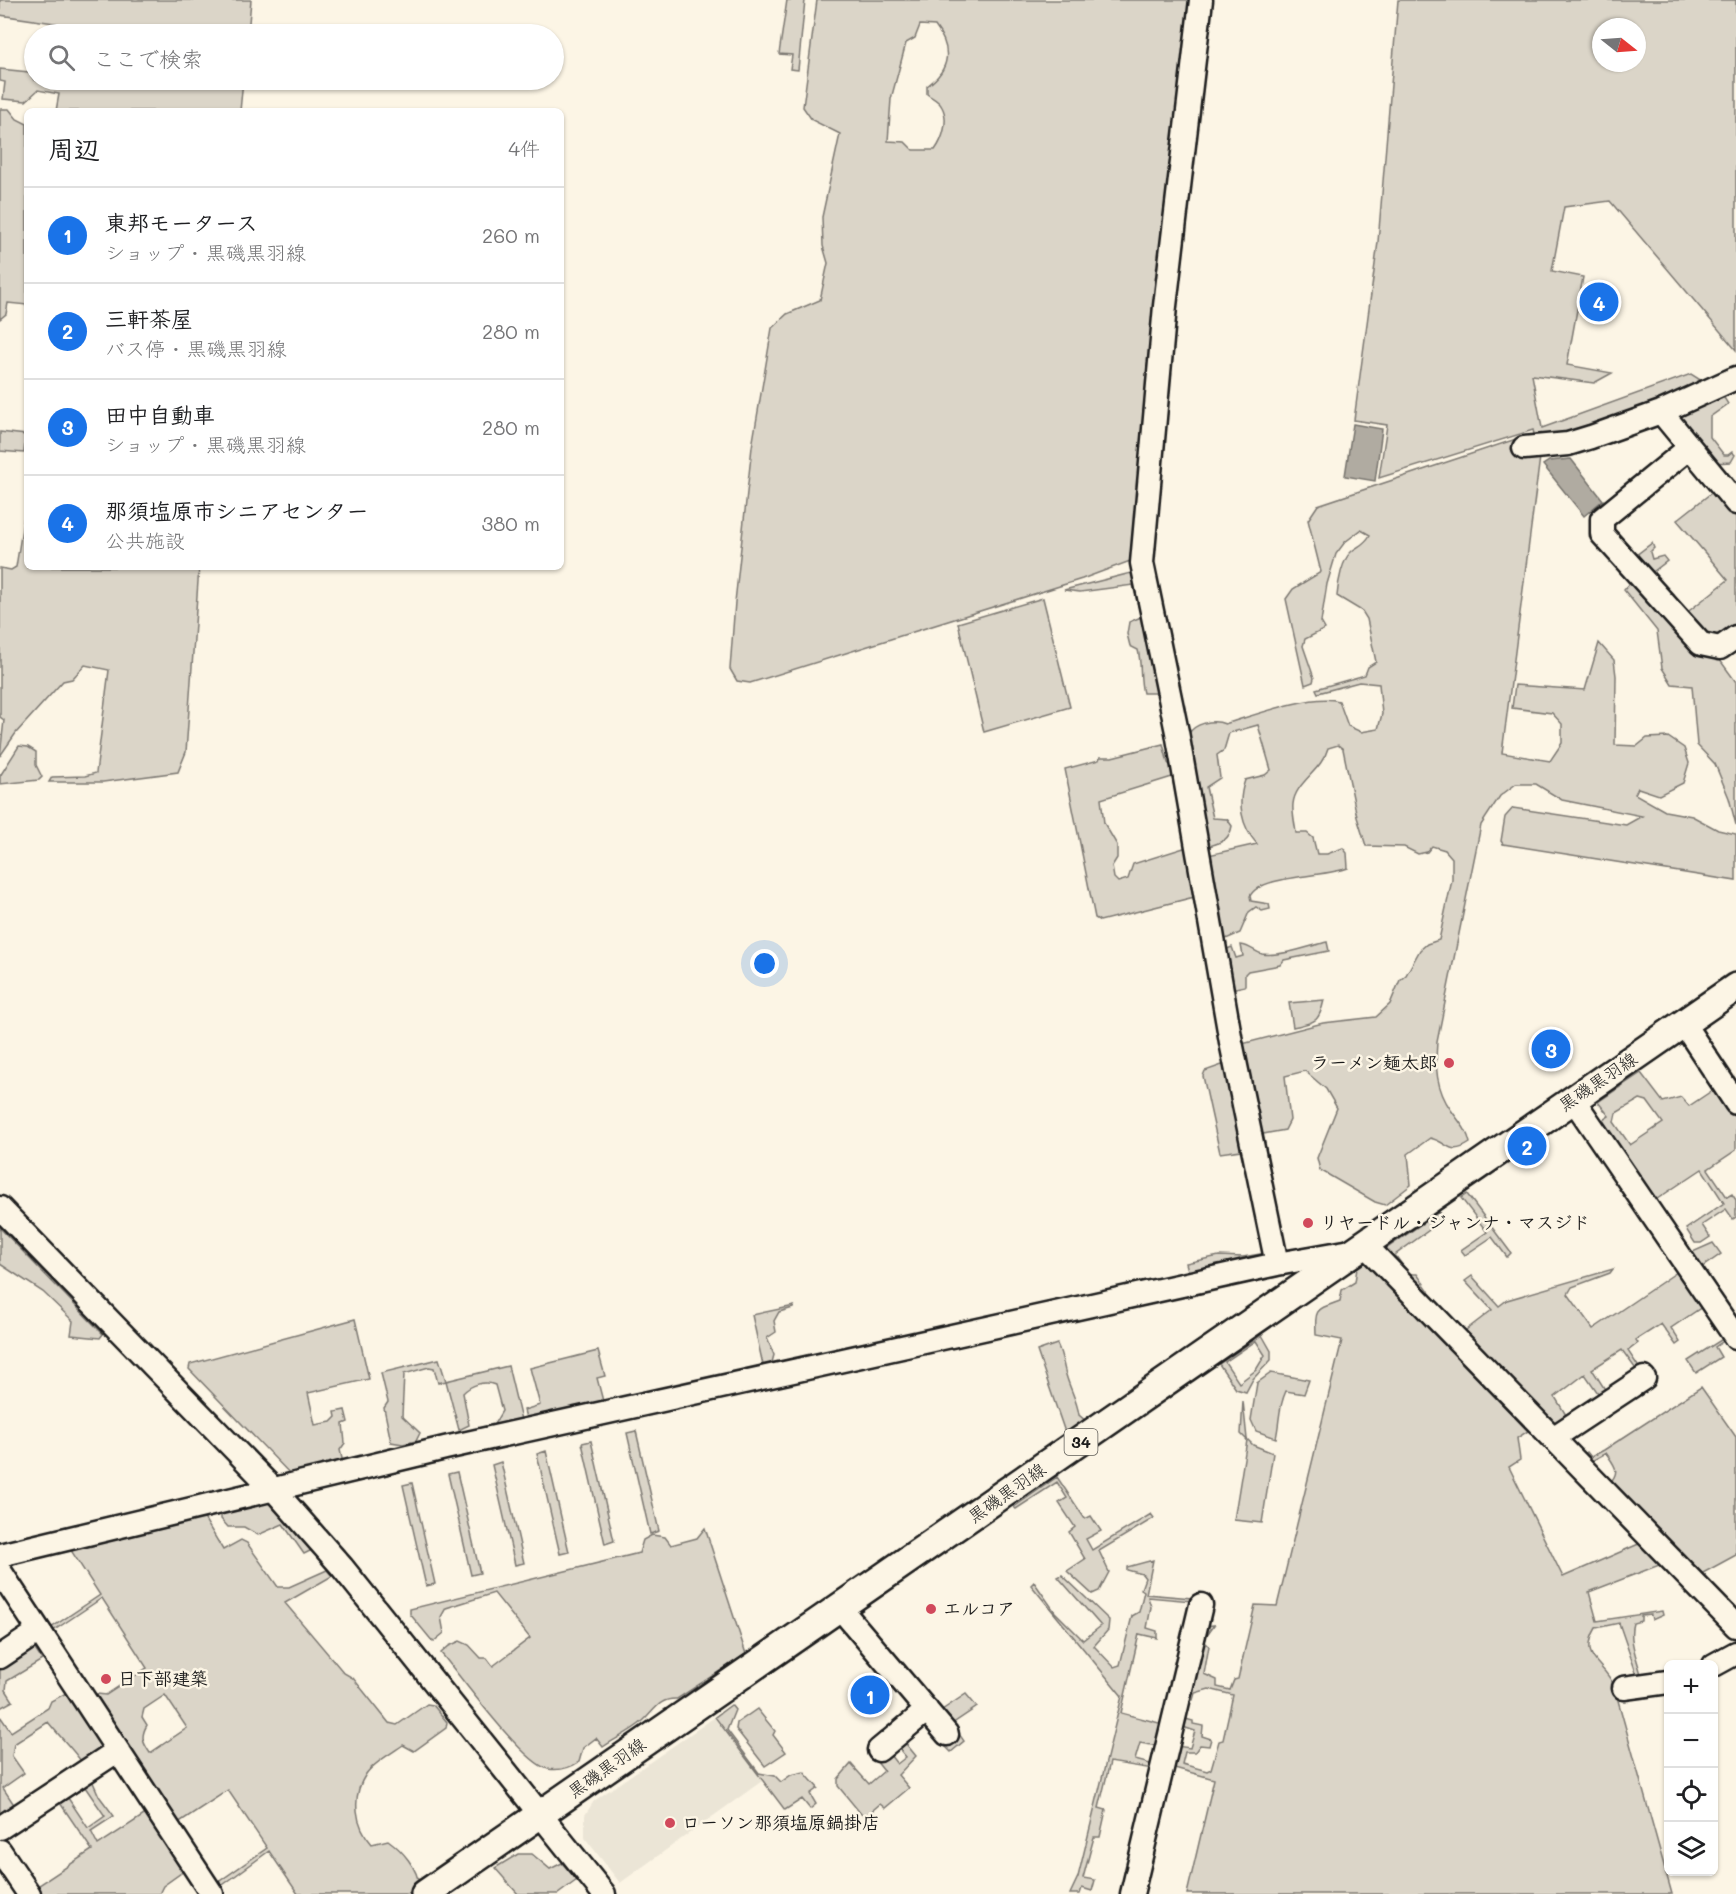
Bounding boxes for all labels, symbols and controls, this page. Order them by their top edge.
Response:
north arrow [1592,18,1646,72]
search box [24,24,564,90]
icon: search [45,41,78,74]
text: ここで検索 [93,44,203,73]
text: 周辺 [48,132,100,166]
text: 4件 [508,135,540,161]
text: 東邦モータース [105,208,258,237]
text: 1 [63,222,72,248]
text: 260 m [482,222,540,248]
text: ショップ · 黒磯黒羽線 [105,239,306,265]
pin: 4 [1580,280,1618,324]
text: 三軒茶屋 [105,304,193,333]
text: 2 [62,318,73,344]
text: 280 m [482,318,540,344]
text: バス停 · 黒磯黒羽線 [105,335,287,361]
text: 田中自動車 [105,400,215,429]
text: 3 [62,414,74,440]
text: 280 m [482,414,540,440]
text: ショップ · 黒磯黒羽線 [105,431,306,457]
text: 那須塩原市シニアセンター [105,496,369,525]
text: 4 [61,510,74,536]
text: 380 m [482,510,540,536]
text: 公共施設 [105,527,185,553]
your location [750,949,779,978]
pin: 3 [1532,1026,1570,1072]
street label: 黒磯黒羽線 [1553,1046,1641,1116]
place label: ラーメン麺太郎 [1311,1050,1437,1074]
marker: ラーメン麺太郎 [1442,1056,1456,1070]
pin: 2 [1508,1124,1546,1168]
place label: リヤードル・ジャンナ・マスジド [1320,1210,1590,1234]
marker: リヤードル・ジャンナ・マスジド [1301,1216,1315,1230]
road number: 34 [1064,1429,1098,1455]
street label: 黒磯黒羽線 [963,1457,1050,1528]
place label: エルコア [943,1596,1015,1620]
marker: エルコア [924,1602,938,1616]
map controls [1664,1660,1718,1876]
button: + [1664,1660,1718,1714]
place label: 日下部建築 [118,1666,208,1690]
marker: 日下部建築 [99,1672,113,1686]
pin: 1 [850,1672,890,1718]
button: − [1664,1714,1718,1768]
street label: 黒磯黒羽線 [563,1732,650,1803]
button: locate [1664,1768,1718,1822]
place label: ローソン那須塩原鍋掛店 [682,1810,880,1834]
marker: ローソン那須塩原鍋掛店 [663,1816,677,1830]
button: layers [1664,1822,1718,1876]

